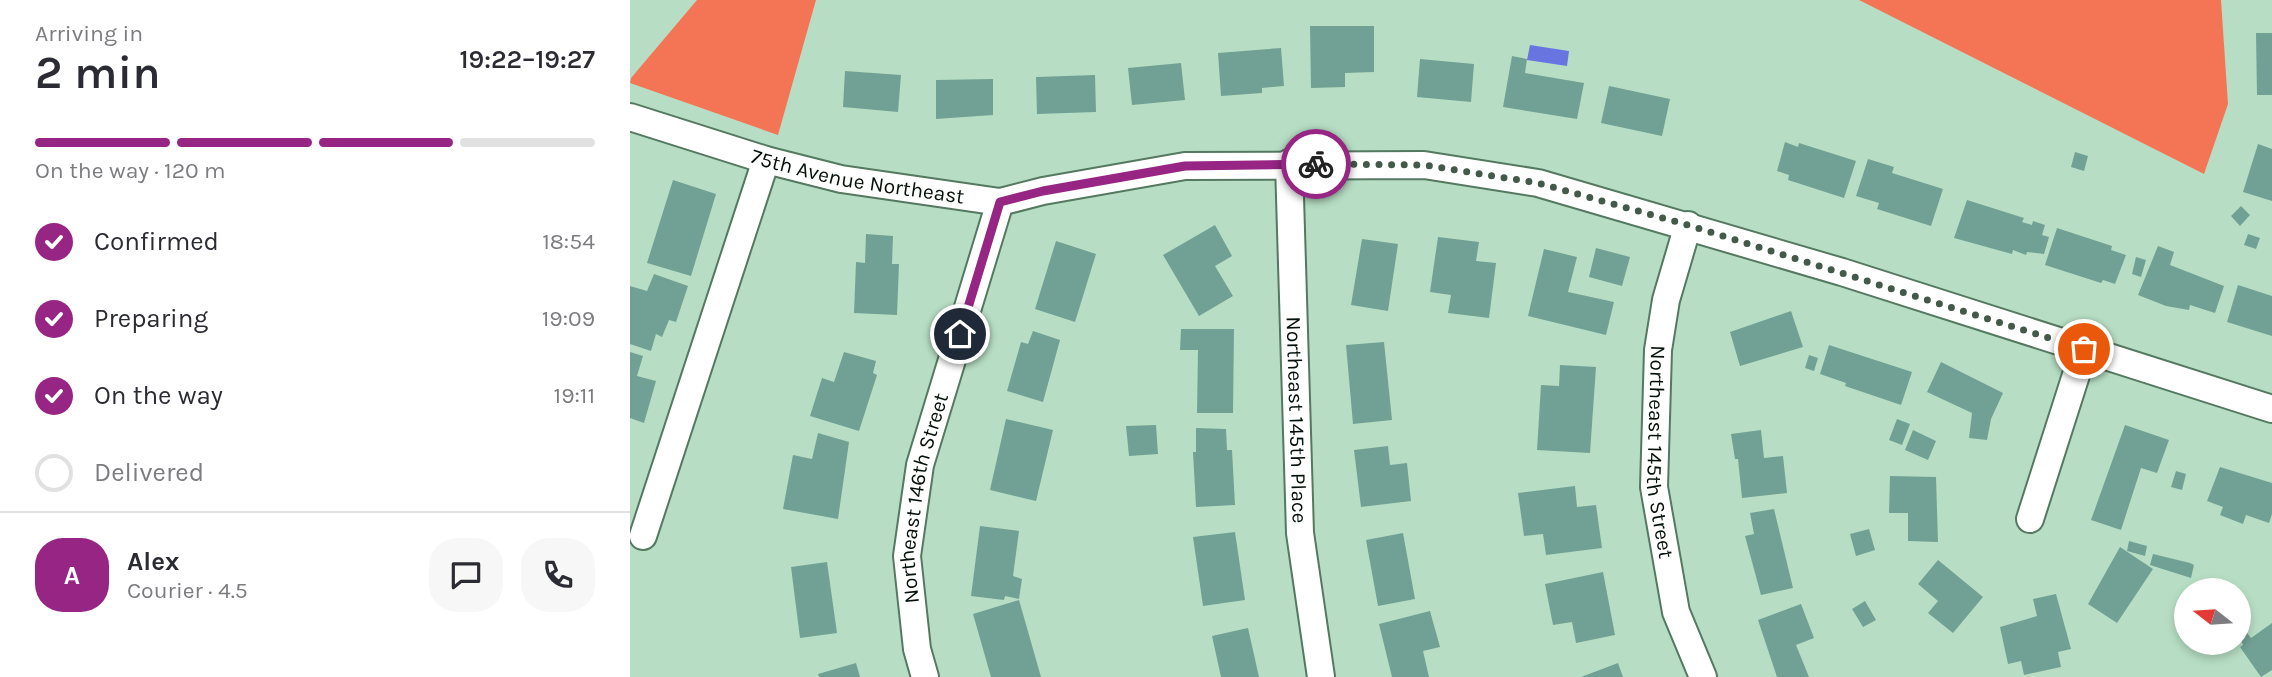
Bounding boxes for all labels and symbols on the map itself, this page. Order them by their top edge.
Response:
courier [1281,129,1351,199]
street label: 75th Avenue Northeast [748,144,966,209]
pin [930,304,990,364]
street label: Northeast 145th Place [1282,316,1312,524]
pin [2054,319,2114,379]
street label: Northeast 145th Street [1642,345,1678,560]
street label: Northeast 146th Street [894,390,953,605]
north arrow [2174,578,2250,654]

